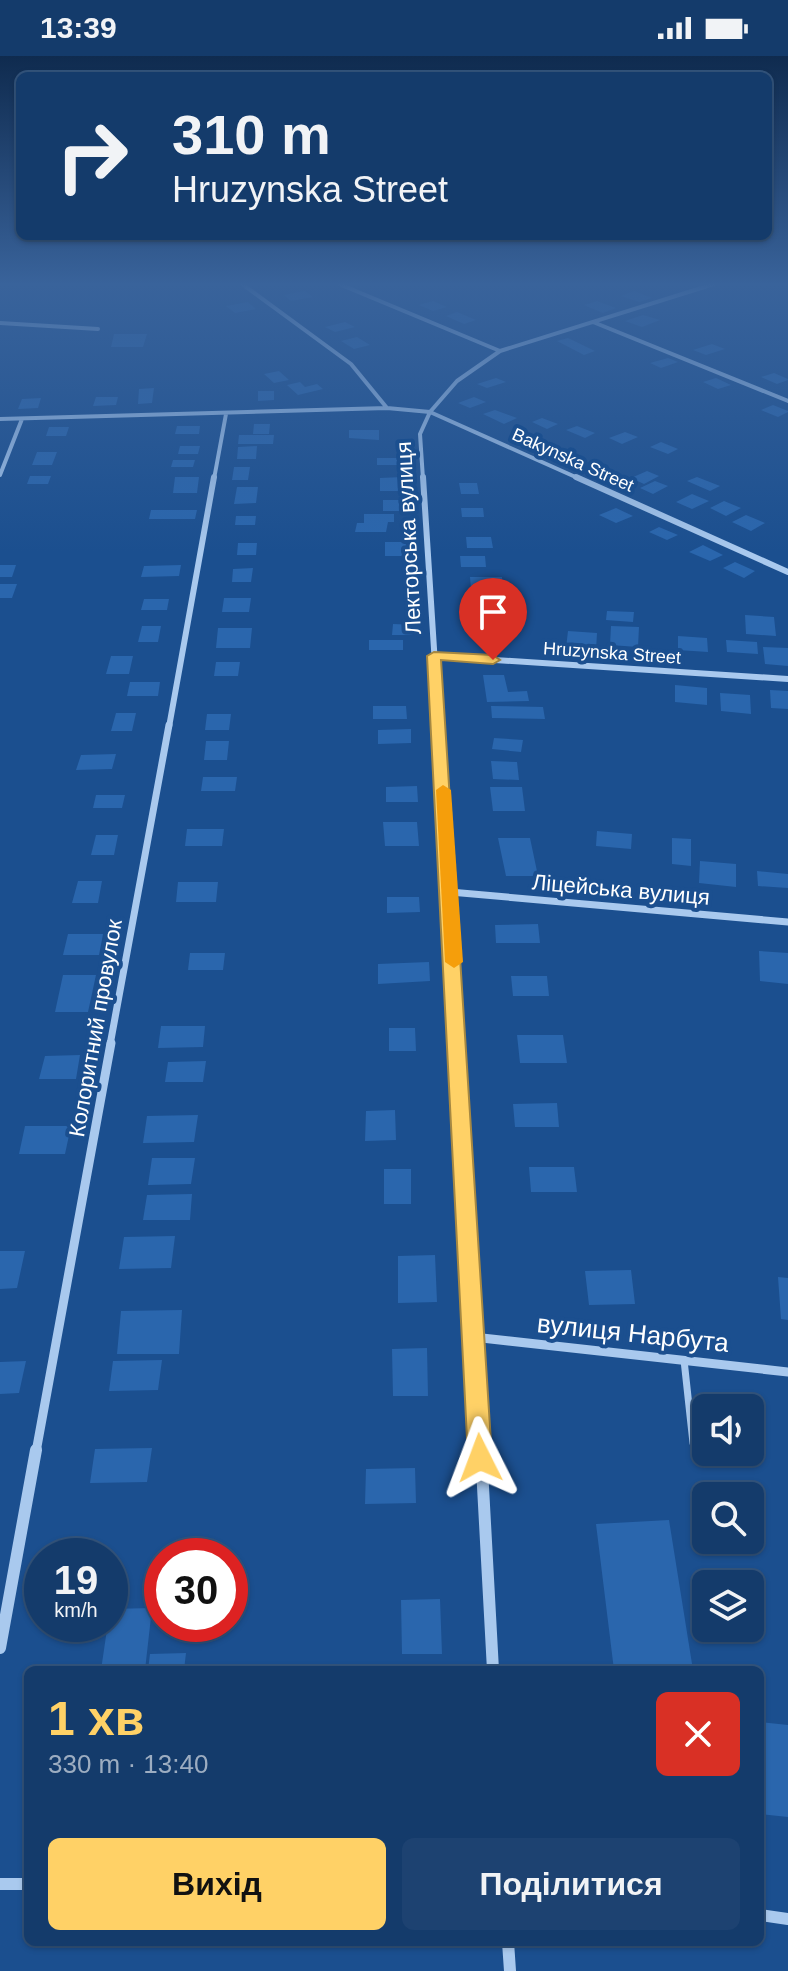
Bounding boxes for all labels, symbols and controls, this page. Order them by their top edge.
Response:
text: 13:39 [40,11,117,44]
text: 310 m [172,103,331,166]
icon: right [40,104,144,208]
text: Hruzynska Street [172,169,448,210]
street label: Bakynska Street [509,424,637,496]
street label: Лекторська вулиця [391,441,426,635]
pin [459,578,527,660]
icon: arrive [471,590,515,634]
street label: Hruzynska Street [542,638,682,668]
street label: Ліцейська вулиця [531,869,711,910]
street label: Колоритний провулок [64,917,127,1139]
street label: вулиця Нарбута [536,1308,731,1358]
map controls [692,1394,764,1642]
button: sound [692,1394,764,1466]
position arrow [438,1416,522,1500]
button: search [692,1482,764,1554]
speed limit sign: 30 [144,1538,248,1642]
text: 19 [54,1558,98,1602]
button: layers [692,1570,764,1642]
text: km/h [54,1599,98,1621]
text: 1 хв [48,1692,144,1745]
button: close [656,1692,740,1776]
text: 330 m · 13:40 [48,1749,208,1779]
button: Вихід [48,1838,386,1930]
button: Поділитися [402,1838,740,1930]

